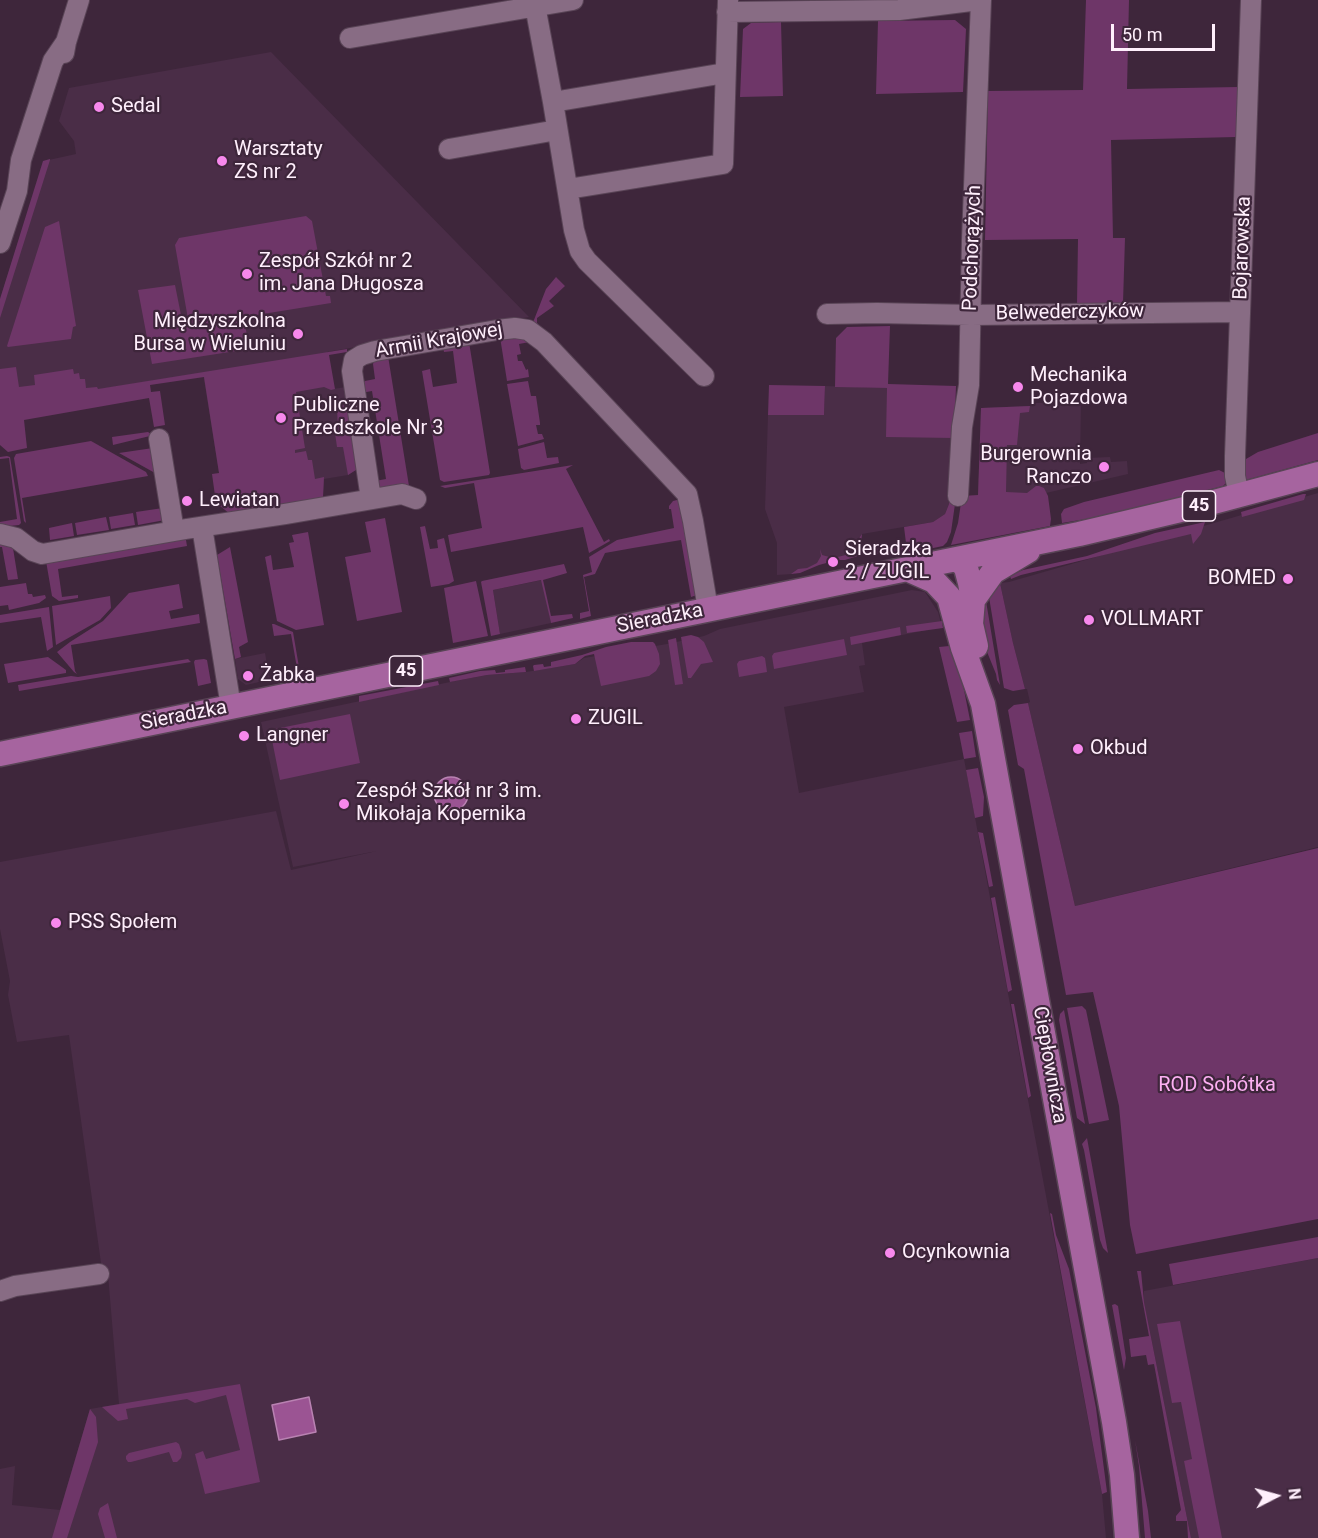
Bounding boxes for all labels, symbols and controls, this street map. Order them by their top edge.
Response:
scale bar [1114,12,1218,50]
text: 50 m [1122,24,1162,45]
place label: Sedal [111,95,161,119]
marker: Sedal [92,100,106,114]
place label: Warsztaty ZS nr 2 [234,138,323,185]
marker: Warsztaty ZS nr 2 [215,154,229,168]
street label: Podchorążych [959,185,987,311]
street label: Bojarowska [1229,196,1257,300]
place label: Zespół Szkół nr 2 im. Jana Długosza [259,250,424,297]
marker: Zespół Szkół nr 2 im. Jana Długosza [240,267,254,281]
street label: Belwederczyków [996,300,1144,326]
place label: Międzyszkolna Bursa w Wieluniu [134,310,286,357]
street label: Armii Krajowej [374,318,504,364]
marker: Międzyszkolna Bursa w Wieluniu [291,327,305,341]
place label: Mechanika Pojazdowa [1030,364,1128,411]
marker: Mechanika Pojazdowa [1011,380,1025,394]
place label: Publiczne Przedszkole Nr 3 [293,394,444,441]
marker: Publiczne Przedszkole Nr 3 [274,411,288,425]
place label: Burgerownia Ranczo [980,443,1092,490]
marker: Burgerownia Ranczo [1097,460,1111,474]
place label: Lewiatan [199,489,280,513]
road number: 45 [1182,491,1216,521]
marker: Lewiatan [180,494,194,508]
place label: Sieradzka 2 / ZUGIL [845,538,932,585]
marker: Sieradzka 2 / ZUGIL [826,555,840,569]
place label: BOMED [1208,567,1276,591]
marker: BOMED [1281,572,1295,586]
street label: Sieradzka [615,599,705,639]
place label: VOLLMART [1101,608,1203,632]
marker: VOLLMART [1082,613,1096,627]
road number: 45 [390,656,422,686]
place label: Żabka [260,664,315,688]
marker: Żabka [241,669,255,683]
street label: Sieradzka [139,696,229,736]
place label: ZUGIL [588,707,643,731]
marker: ZUGIL [569,712,583,726]
place label: Langner [256,724,328,748]
marker: Langner [237,729,251,743]
place label: Okbud [1090,737,1147,761]
marker: Okbud [1071,742,1085,756]
place label: Zespół Szkół nr 3 im. Mikołaja Kopernika [356,780,542,827]
marker: Zespół Szkół nr 3 im. Mikołaja Kopernika [337,797,351,811]
place label: PSS Społem [68,911,177,935]
marker: PSS Społem [49,916,63,930]
street label: Ciepłownicza [1027,1004,1071,1126]
park label: ROD Sobótka [1158,1074,1276,1098]
place label: Ocynkownia [902,1241,1010,1265]
marker: Ocynkownia [883,1246,897,1260]
north arrow [1246,1466,1306,1526]
text: N [1284,1487,1304,1501]

